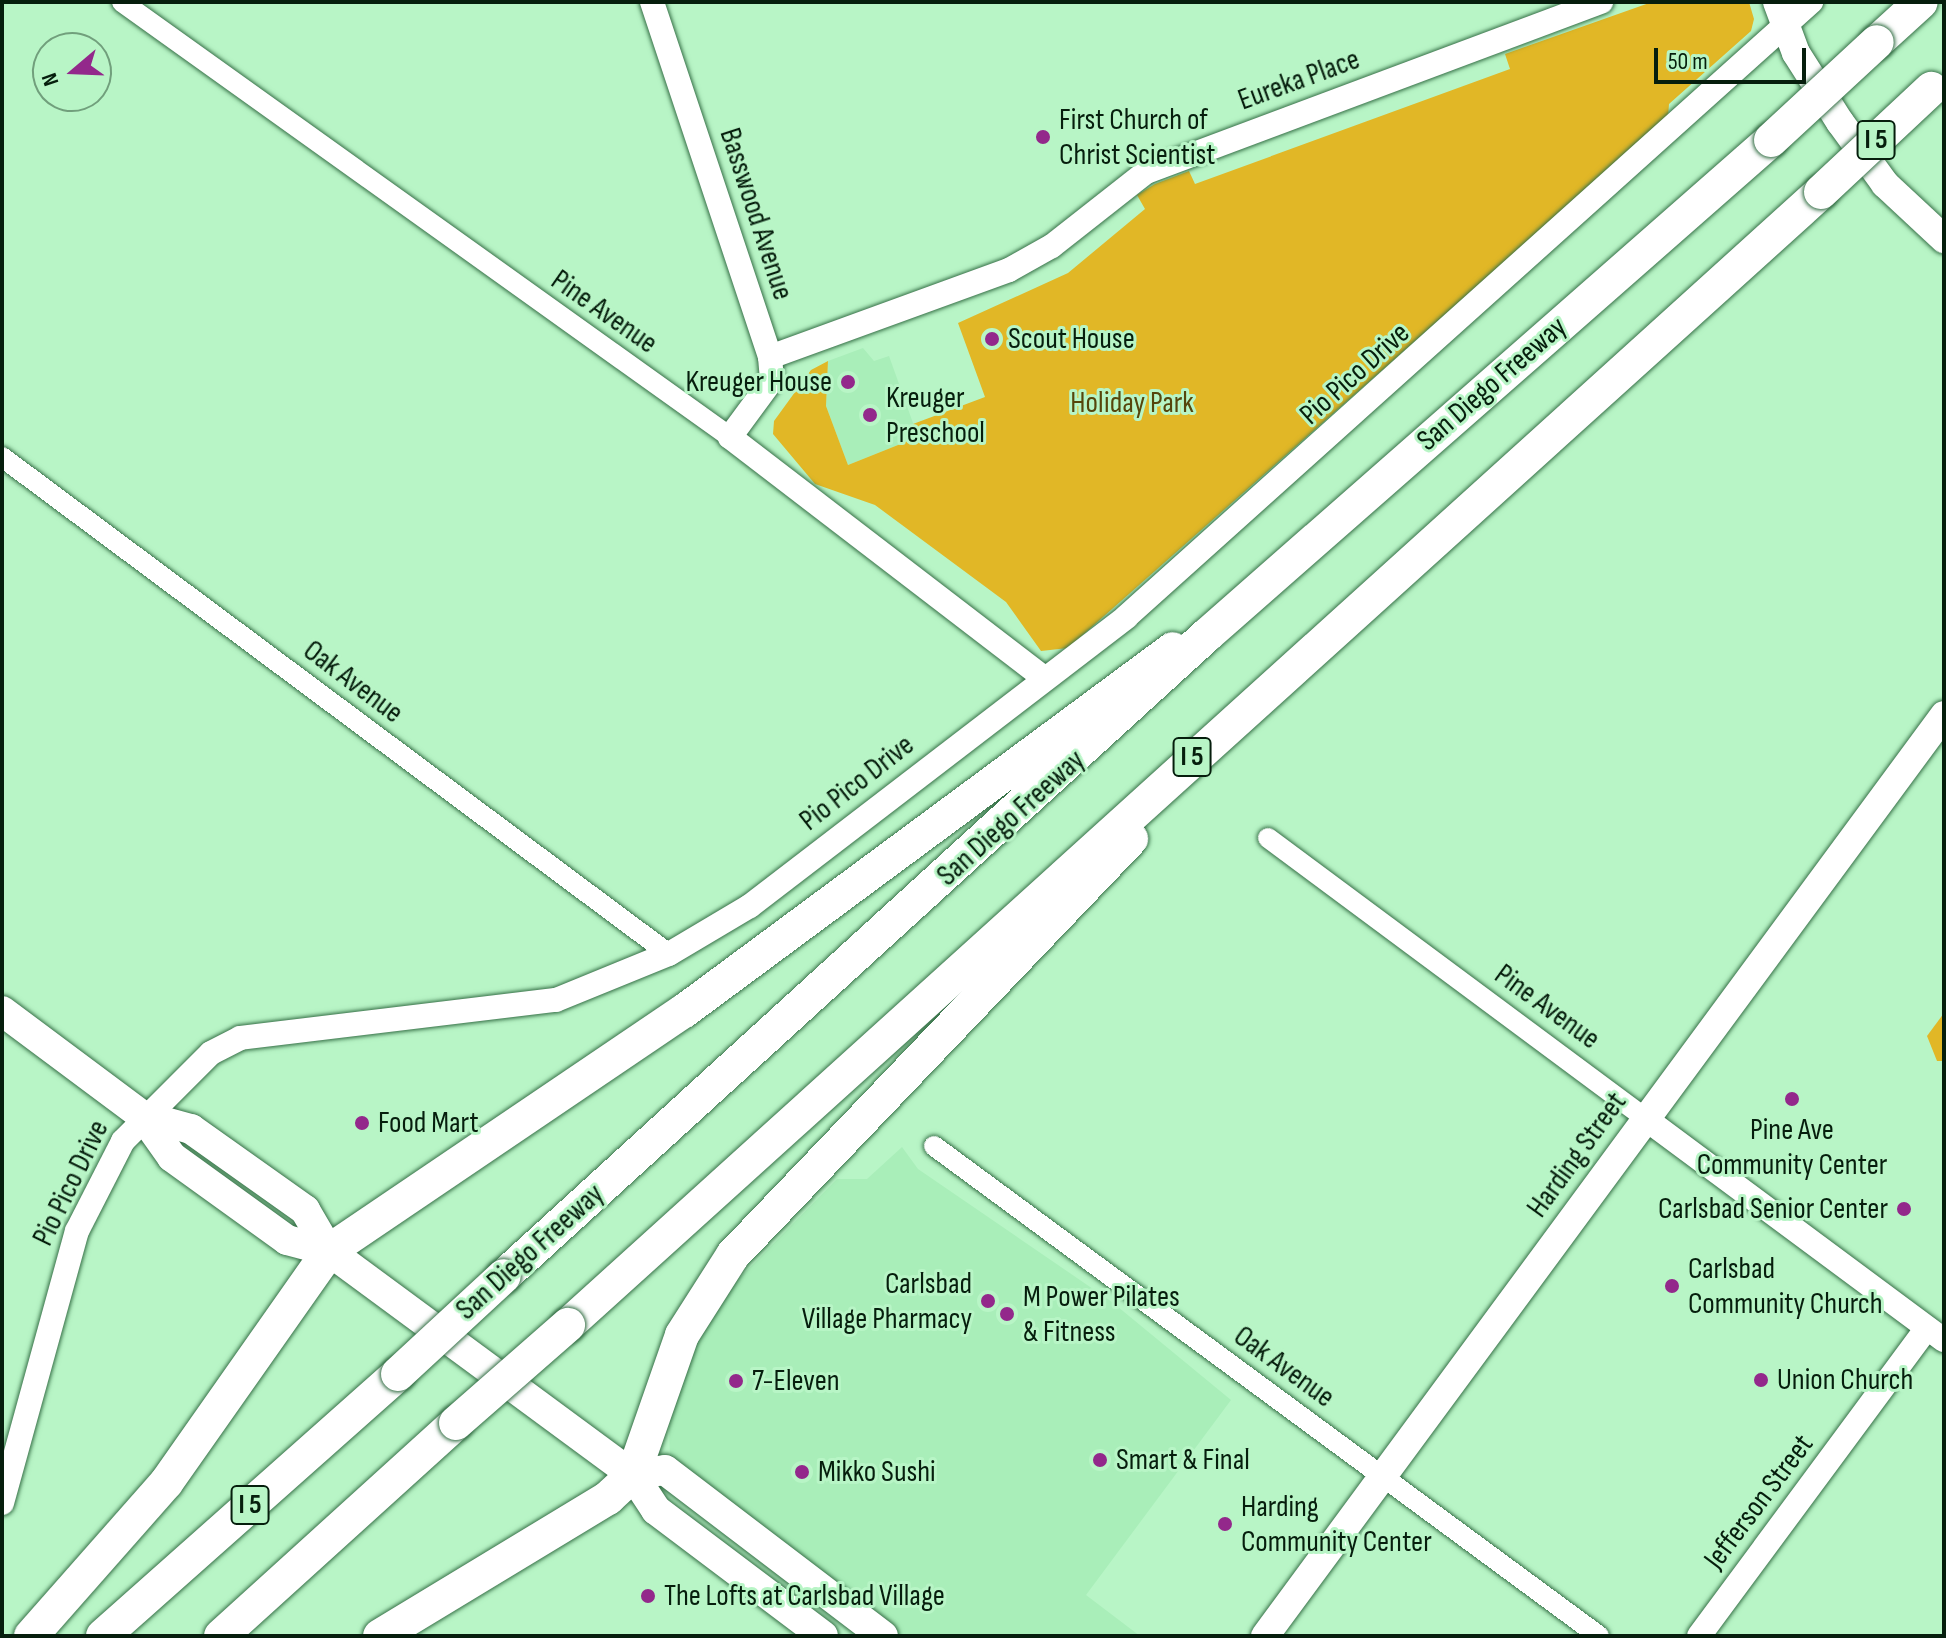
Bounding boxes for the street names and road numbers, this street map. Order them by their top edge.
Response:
street label: Eureka Place [1233,41,1365,119]
road number: I 5 [1856,116,1896,164]
street label: Basswood Avenue [711,124,801,304]
street label: Pine Avenue [544,262,664,362]
street label: San Diego Freeway [1410,309,1574,459]
street label: Pio Pico Drive [1293,315,1417,433]
street label: Oak Avenue [296,633,410,731]
street label: Pio Pico Drive [793,727,921,839]
road number: I 5 [1172,733,1212,781]
street label: San Diego Freeway [930,742,1092,894]
street label: Pine Avenue [1487,957,1607,1057]
street label: Harding Street [1520,1085,1634,1225]
street label: Pio Pico Drive [25,1114,117,1252]
street label: San Diego Freeway [449,1176,611,1328]
street label: Oak Avenue [1227,1318,1341,1416]
street label: Jefferson Street [1697,1428,1821,1576]
road number: I 5 [230,1481,270,1529]

